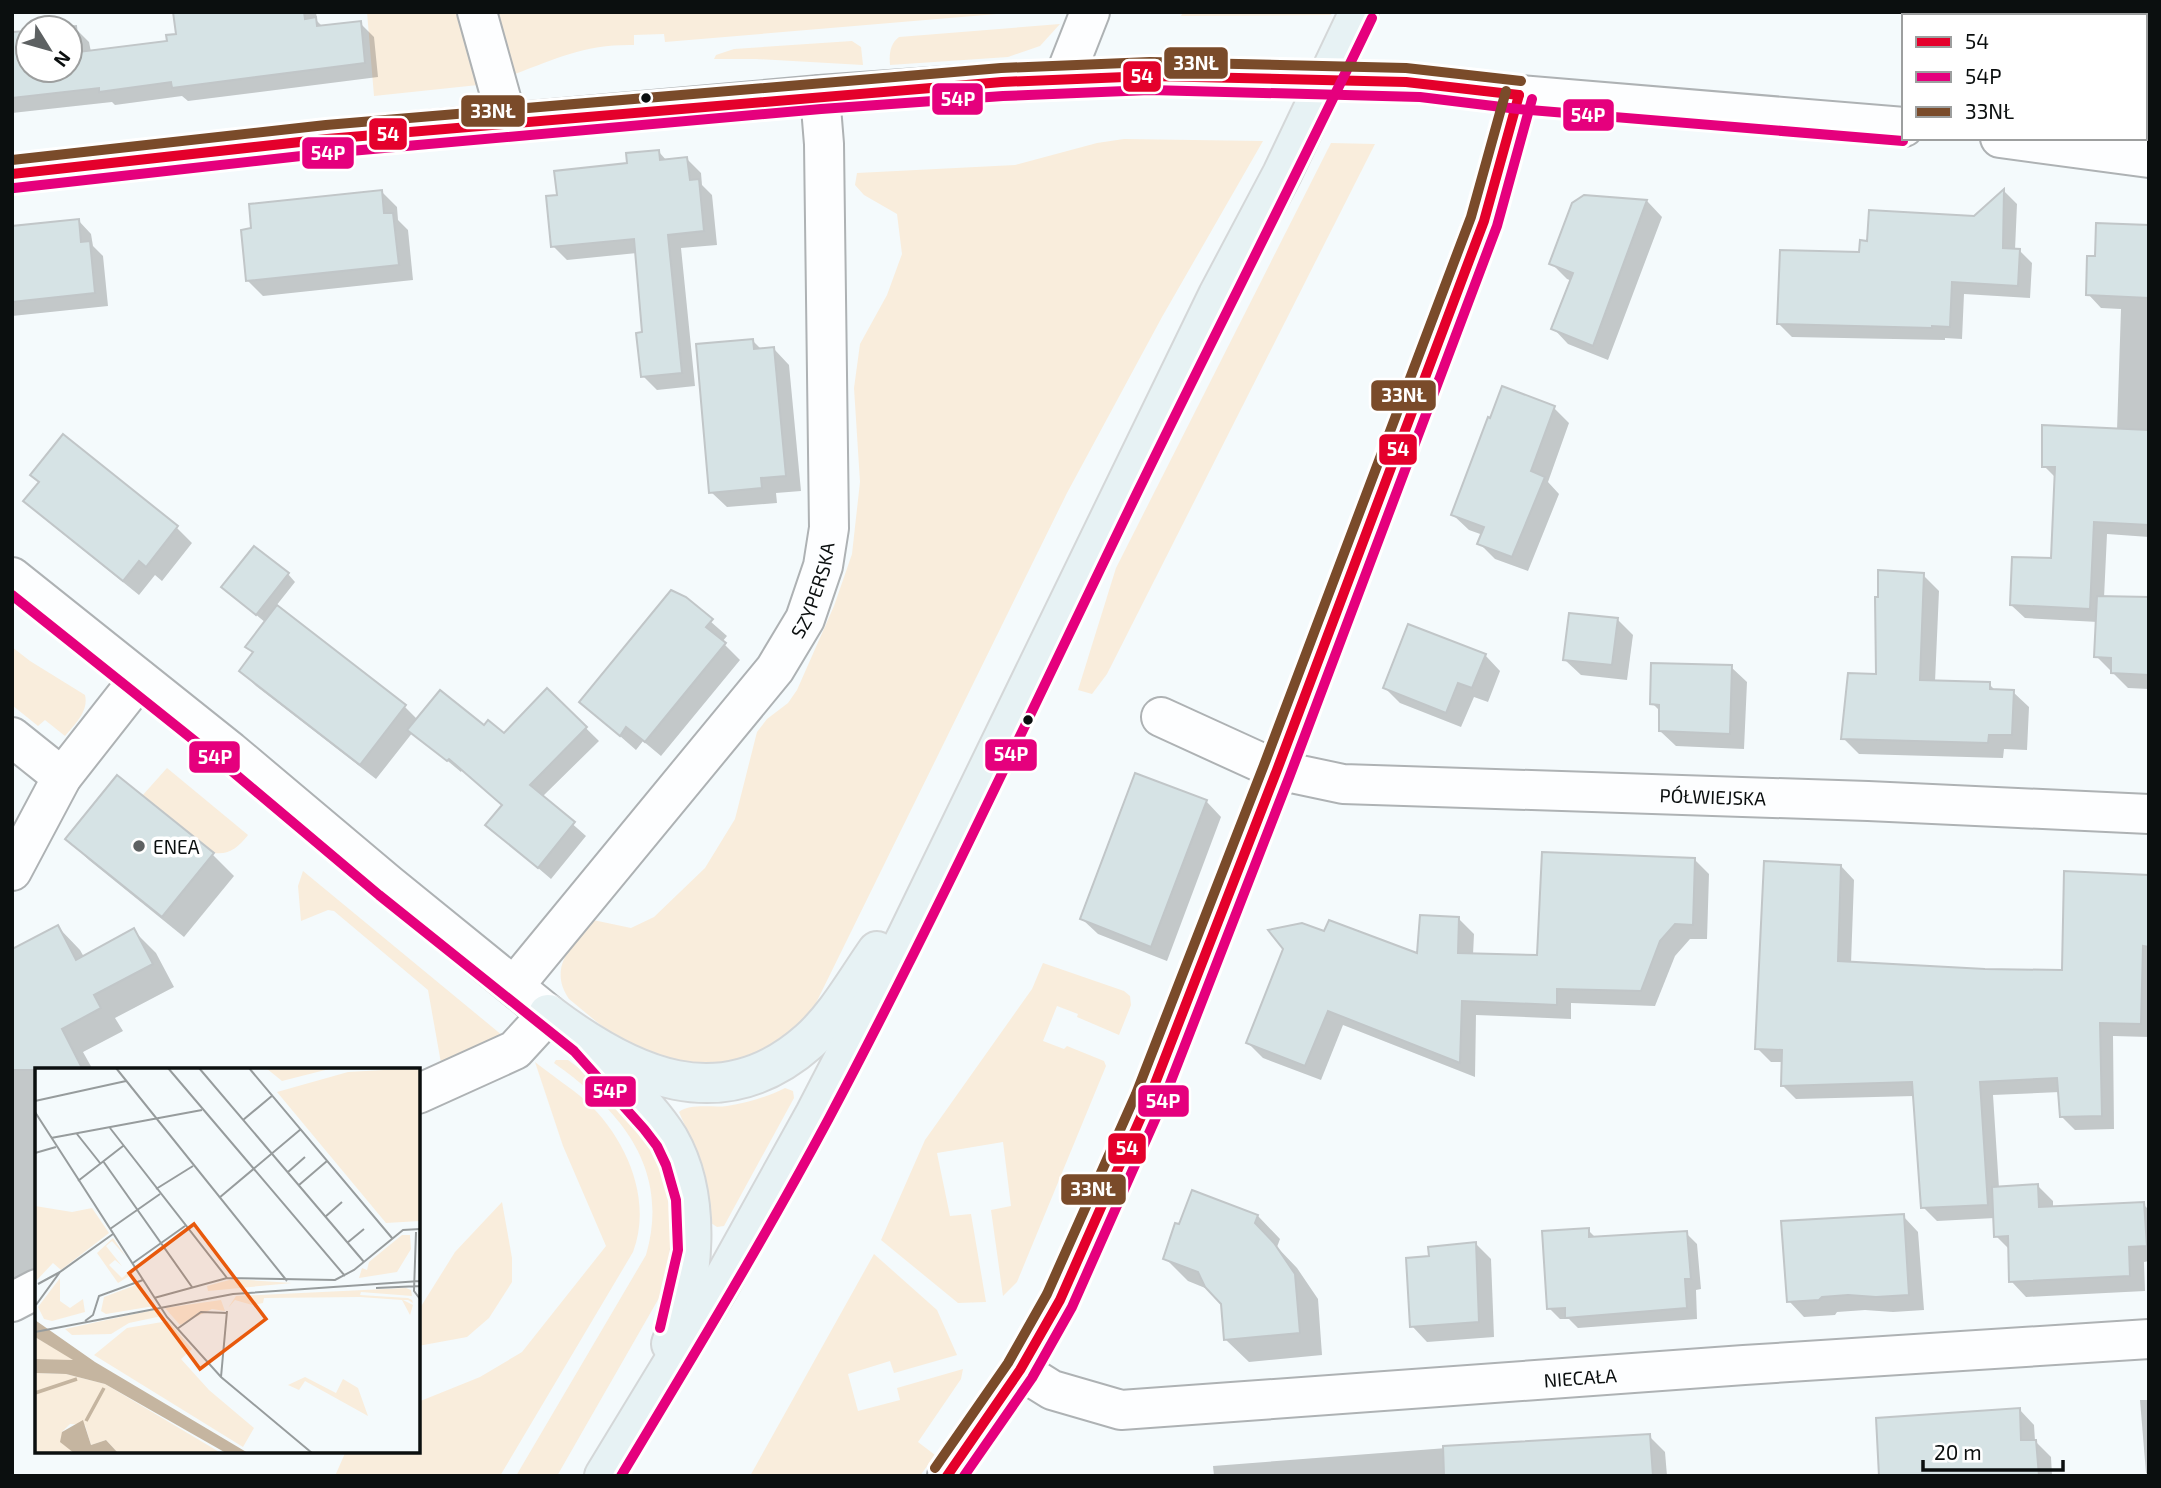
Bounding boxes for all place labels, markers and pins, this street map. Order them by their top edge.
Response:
unlabelled marker [639,91,653,105]
unlabelled marker [1021,713,1035,727]
place label: ENEA [153,835,200,858]
marker: ENEA [131,838,147,854]

